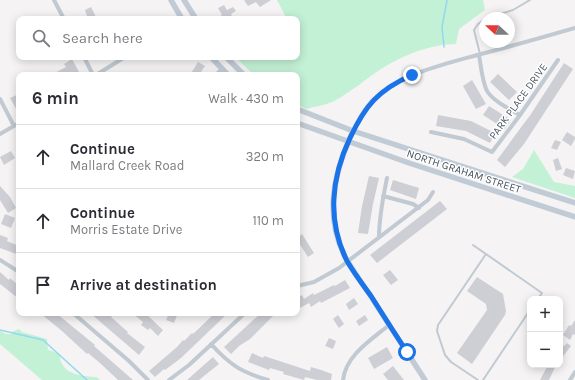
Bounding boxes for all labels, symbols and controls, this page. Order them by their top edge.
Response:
north arrow [479,12,515,48]
search box [16,16,300,60]
icon: search [30,27,52,49]
text: Search here [62,29,143,47]
street label: PARK PLACE DRIVE [487,61,550,142]
route end [403,66,421,84]
text: 6 min [32,88,79,108]
text: Walk · 430 m [208,91,284,106]
text: Continue [70,140,135,158]
icon: ahead [32,146,54,168]
street label: NORTH GRAHAM STREET [405,147,523,196]
text: 320 m [246,149,284,164]
text: Mallard Creek Road [70,158,184,173]
text: Continue [70,204,135,222]
icon: ahead [32,210,54,232]
text: 110 m [252,213,284,228]
text: Morris Estate Drive [70,222,183,237]
icon: arrive [32,274,54,296]
text: Arrive at destination [70,276,217,294]
map controls [527,296,563,368]
button: + [527,296,563,332]
button: − [527,332,563,368]
route start [398,343,416,361]

